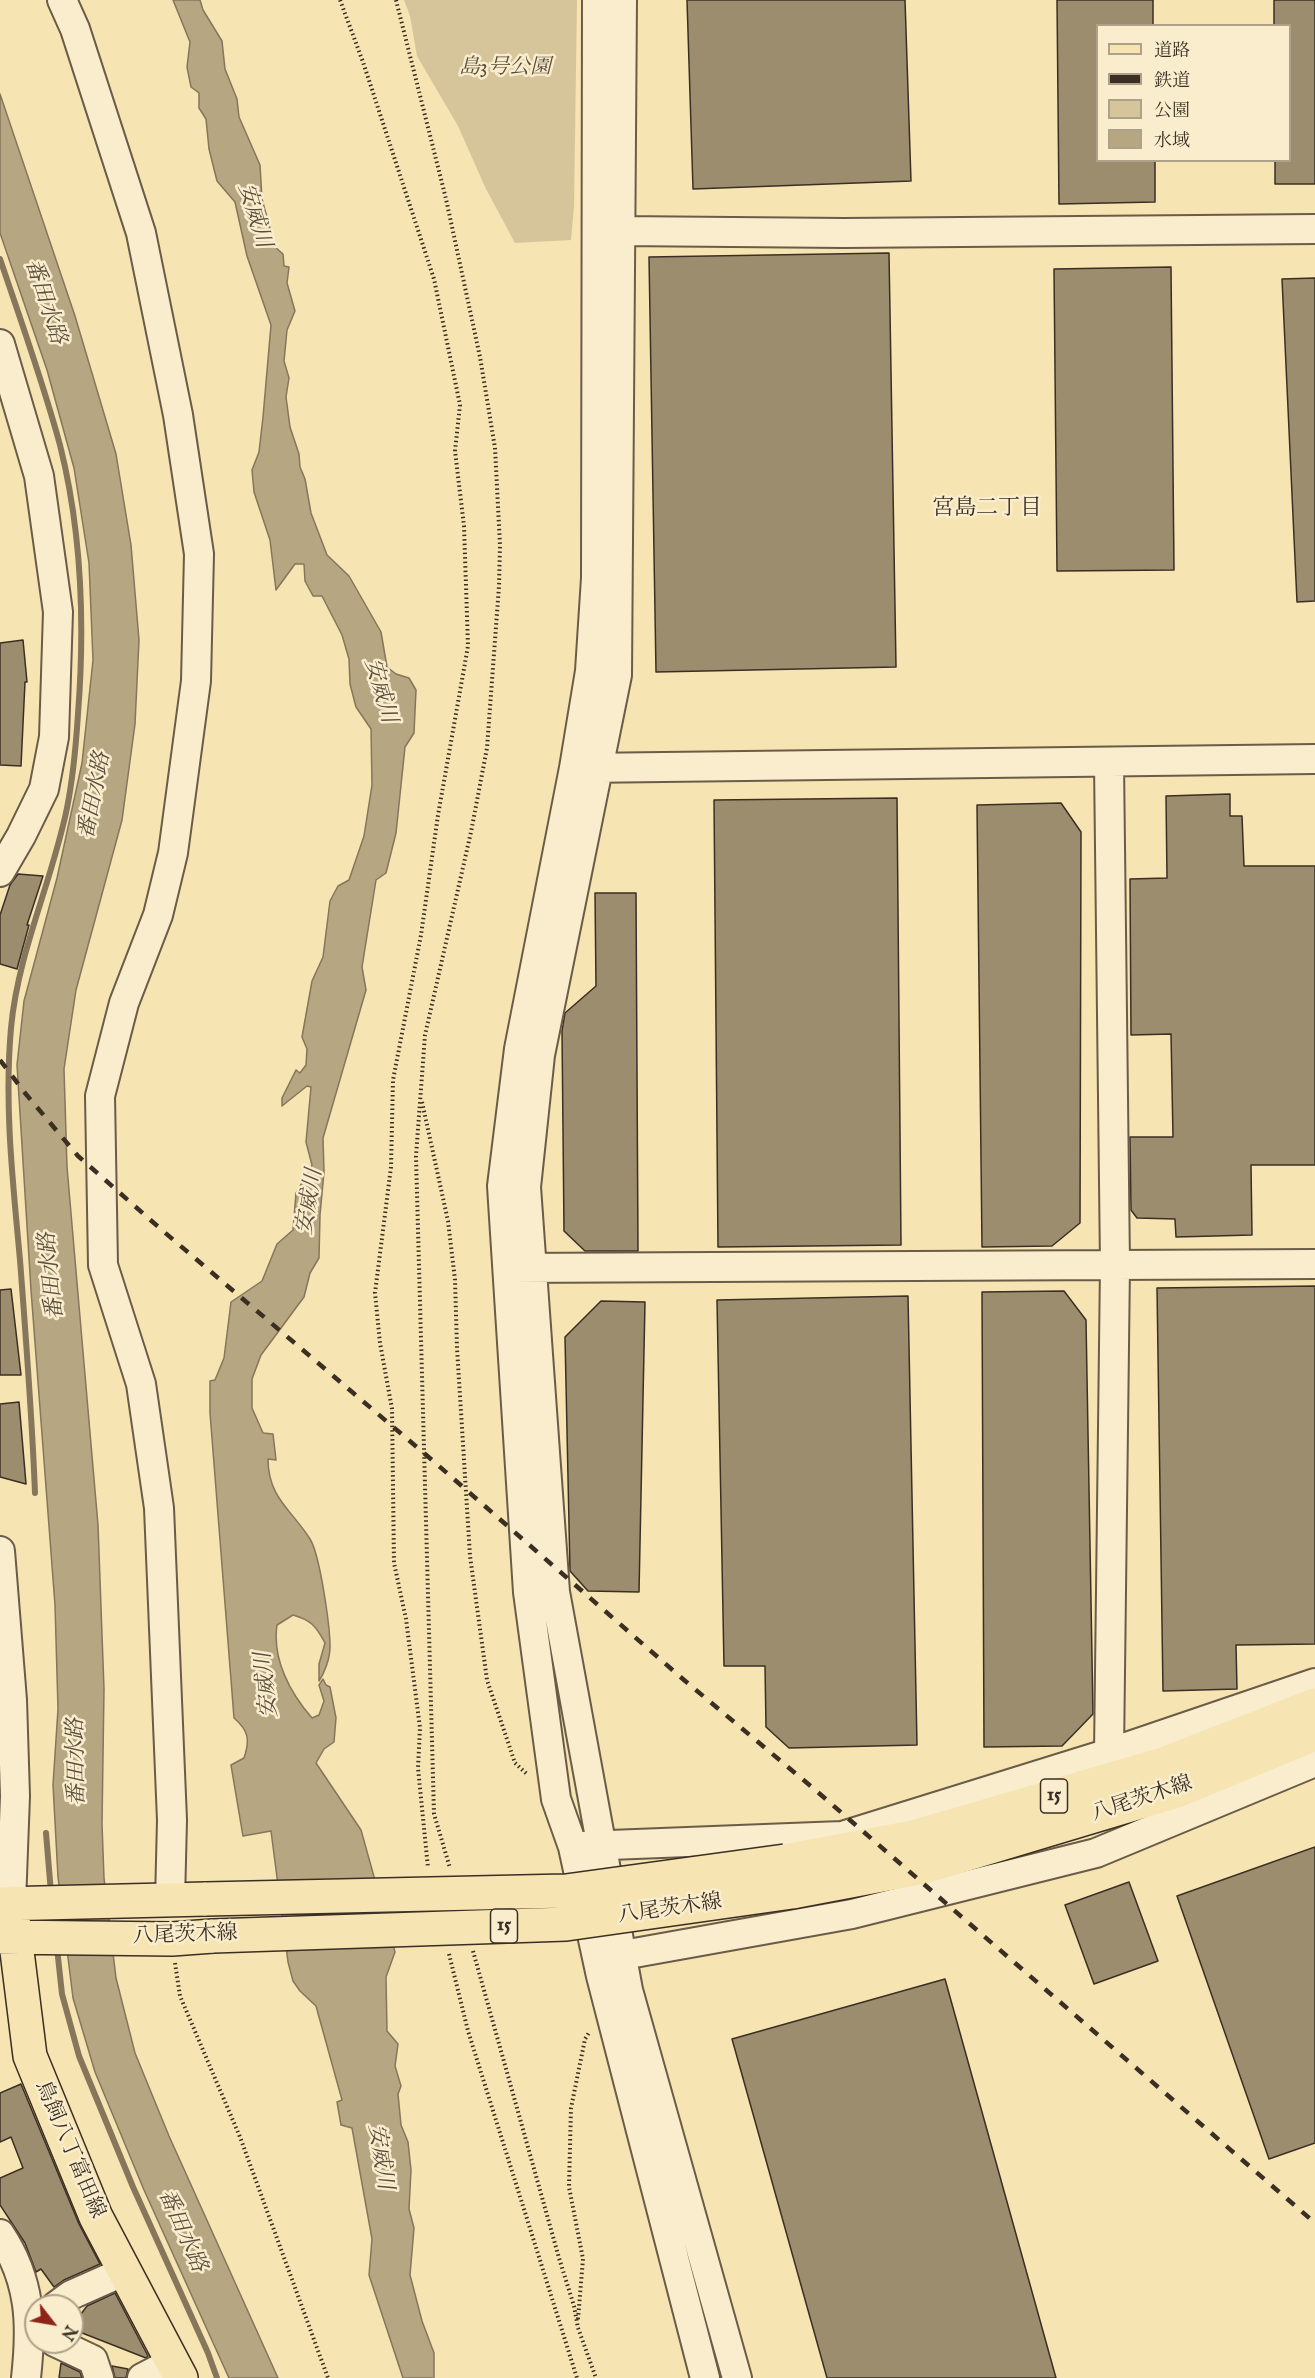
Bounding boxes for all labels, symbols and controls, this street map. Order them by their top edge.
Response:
legend [1096,24,1291,162]
text: 道路 [1154,40,1190,63]
park label: 島3号公園 [459,56,551,82]
text: 鉄道 [1154,70,1190,93]
text: 公園 [1154,100,1190,123]
text: 水域 [1154,130,1190,153]
water label: 安威川 [231,181,275,251]
water label: 番田水路 [18,256,70,348]
district label: 宮島二丁目 [932,496,1042,522]
water label: 安威川 [357,656,401,726]
water label: 番田水路 [75,750,117,842]
water label: 安威川 [293,1167,329,1237]
water label: 番田水路 [35,1231,71,1321]
water label: 安威川 [251,1651,285,1719]
water label: 番田水路 [64,1718,92,1806]
street label: 八尾茨木線 [1088,1772,1196,1828]
road number: 15 [1040,1779,1068,1813]
street label: 八尾茨木線 [616,1890,724,1930]
road number: 15 [490,1909,518,1943]
street label: 八尾茨木線 [132,1922,238,1950]
street label: 鳥飼八丁富田線 [29,2077,109,2223]
water label: 安威川 [361,2122,397,2192]
water label: 番田水路 [151,2185,211,2277]
north arrow [24,2294,84,2354]
text: N [56,2321,80,2343]

